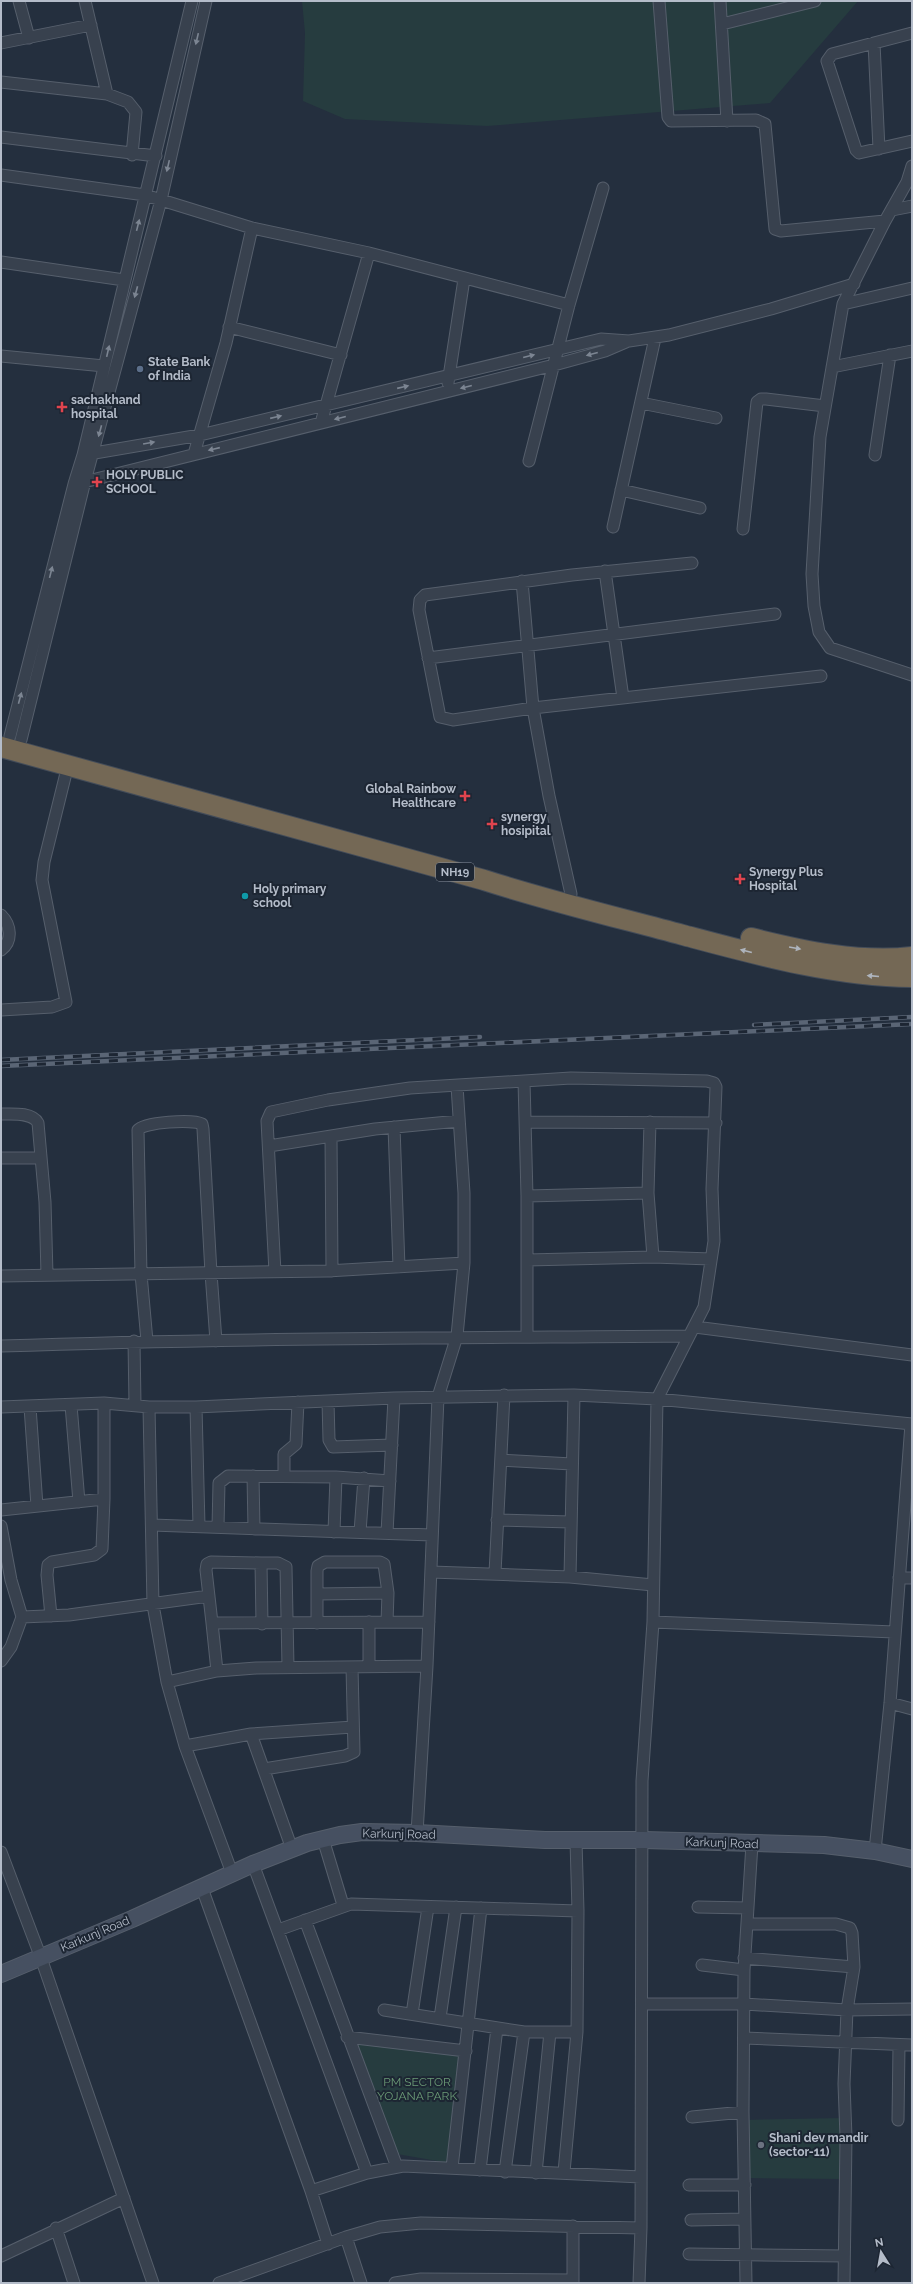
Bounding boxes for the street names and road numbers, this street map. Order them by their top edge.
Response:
road number: NH19 [436,863,474,881]
street label: Karkunj Road [362,1826,436,1842]
street label: Karkunj Road [685,1835,759,1851]
street label: Karkunj Road [58,1913,132,1955]

